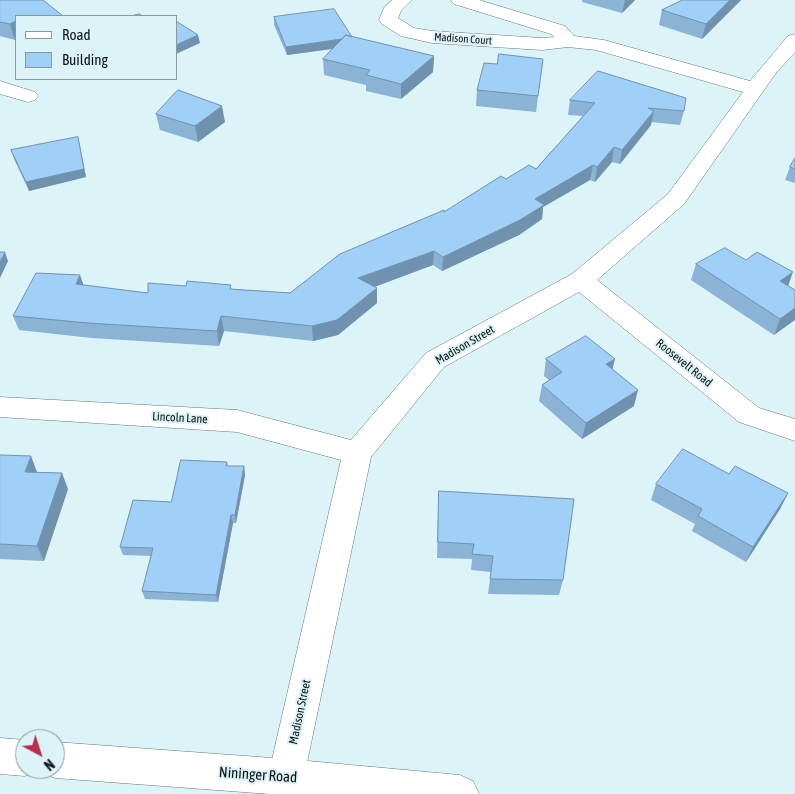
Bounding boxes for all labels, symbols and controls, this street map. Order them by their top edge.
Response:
legend [15,15,178,80]
text: Road [62,26,91,43]
street label: Madison Court [434,30,492,48]
text: Building [62,51,108,68]
street label: Madison Street [433,322,497,368]
street label: Roosevelt Road [653,336,715,390]
street label: Lincoln Lane [152,409,208,427]
street label: Madison Street [286,678,314,746]
north arrow [15,729,65,779]
text: N [41,756,57,774]
street label: Nininger Road [218,763,298,787]

